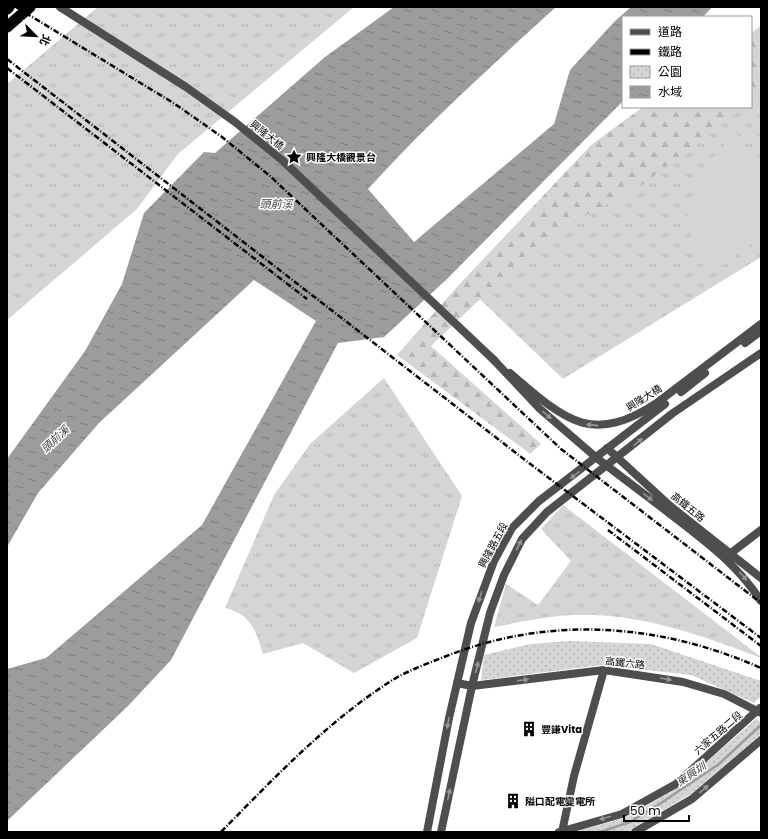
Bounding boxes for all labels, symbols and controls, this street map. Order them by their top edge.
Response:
north arrow [16,16,56,56]
legend [622,16,752,108]
text: 道路 [658,23,682,40]
text: 北 [36,32,55,48]
text: 鐵路 [658,43,682,60]
text: 公園 [658,63,682,80]
text: 水域 [658,83,682,100]
street label: 興隆大橋 [247,117,287,153]
place icon: 興隆大橋觀景台 [285,148,303,166]
place label: 興隆大橋觀景台 [306,150,376,165]
water label: 頭前溪 [260,196,294,212]
street label: 興隆大橋 [623,381,665,415]
one-way arrow [542,411,552,420]
water label: 頭前溪 [37,421,74,456]
one-way arrow [586,422,598,428]
one-way arrow [633,437,644,446]
one-way arrow [569,470,580,479]
street label: 高鐵五路 [668,489,708,525]
one-way arrow [643,493,653,501]
street label: 興隆路五段 [475,519,511,571]
one-way arrow [516,539,523,550]
one-way arrow [738,571,747,581]
one-way arrow [477,592,483,604]
street label: 高鐵六路 [604,653,646,673]
one-way arrow [474,661,480,673]
one-way arrow [517,676,529,683]
one-way arrow [660,676,672,682]
street label: 六家五路二段 [690,708,746,758]
one-way arrow [444,717,450,729]
building icon: 豐謙Vita [520,720,538,738]
place label: 豐謙Vita [541,722,582,737]
water label: 東興圳 [673,757,711,790]
one-way arrow [698,785,709,794]
one-way arrow [447,788,453,800]
building icon: 隘口配電變電所 [504,792,522,810]
place label: 隘口配電變電所 [525,794,595,809]
scale bar [624,797,689,823]
text: 50 m [630,802,661,819]
one-way arrow [599,815,611,821]

